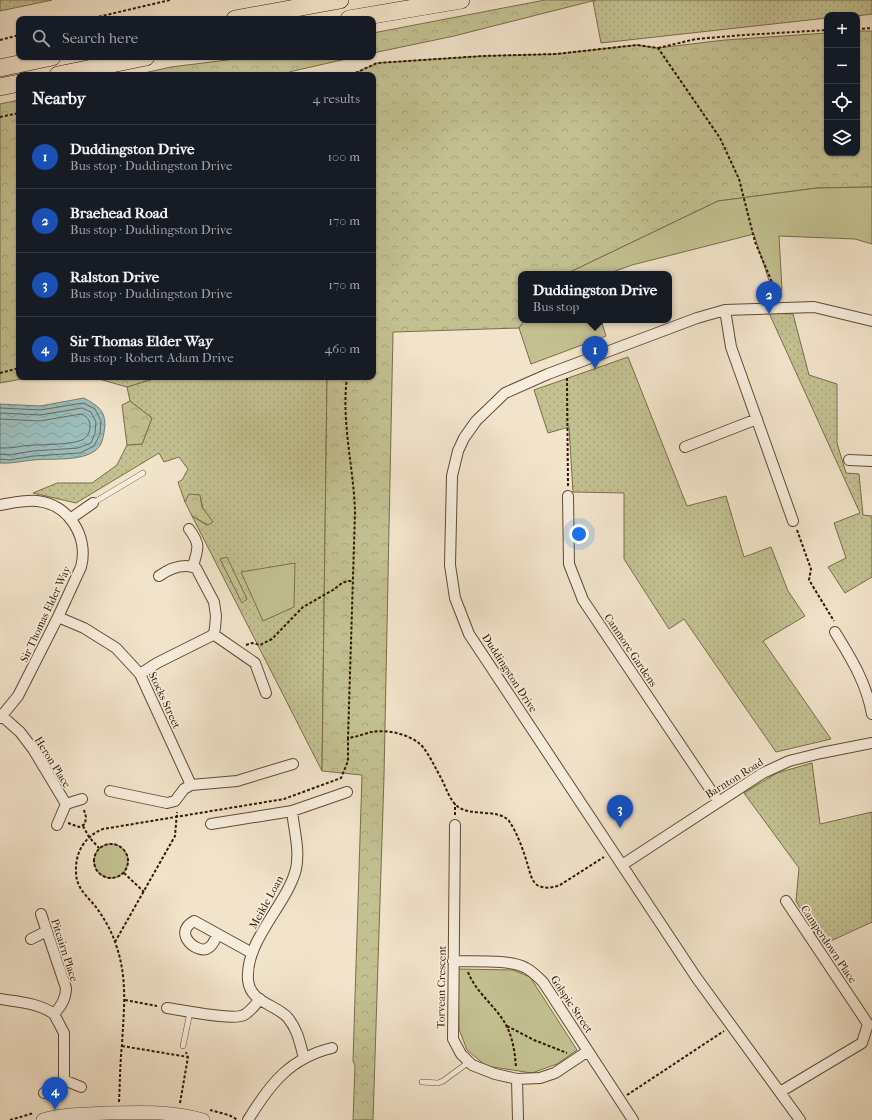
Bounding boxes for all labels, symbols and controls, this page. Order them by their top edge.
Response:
map controls [824,12,860,156]
button: + [824,12,860,48]
search box [16,16,376,60]
icon: search [30,27,52,49]
text: Search here [62,29,138,47]
button: − [824,48,860,84]
button: locate [824,84,860,120]
text: Nearby [32,88,86,108]
text: 4 results [313,91,360,106]
button: layers [824,120,860,156]
text: Duddingston Drive [70,140,194,158]
text: 1 [43,149,47,164]
text: 100 m [327,149,360,164]
text: Bus stop · Duddingston Drive [70,158,232,173]
text: Braehead Road [70,204,168,222]
text: 2 [42,213,48,228]
text: 170 m [328,213,360,228]
text: Bus stop · Duddingston Drive [70,222,232,237]
text: Ralston Drive [70,268,159,286]
popup [518,271,672,323]
text: 3 [42,277,48,292]
text: 170 m [328,277,360,292]
text: Duddingston Drive [533,281,657,299]
pin: 2 [756,281,782,314]
text: Bus stop · Duddingston Drive [70,286,232,301]
text: Bus stop [533,299,579,314]
text: Sir Thomas Elder Way [70,332,213,350]
pin: 1 [582,336,608,369]
text: 4 [41,341,49,356]
text: 460 m [325,341,360,356]
text: Bus stop · Robert Adam Drive [70,350,234,365]
your location [569,524,589,544]
street label: Sir Thomas Elder Way [17,563,74,664]
street label: Canmore Gardens [601,611,660,689]
street label: Duddingston Drive [479,631,540,716]
street label: Stocks Street [146,670,183,731]
street label: Heron Place [32,734,74,791]
street label: Barnton Road [703,755,767,801]
pin: 3 [607,795,633,828]
street label: Meikle Loan [246,873,287,931]
street label: Camperdown Place [798,903,860,986]
street label: Pitcairn Place [48,917,81,984]
street label: Torvean Crescent [434,945,449,1029]
street label: Golspie Street [548,973,596,1035]
pin: 4 [42,1077,68,1110]

